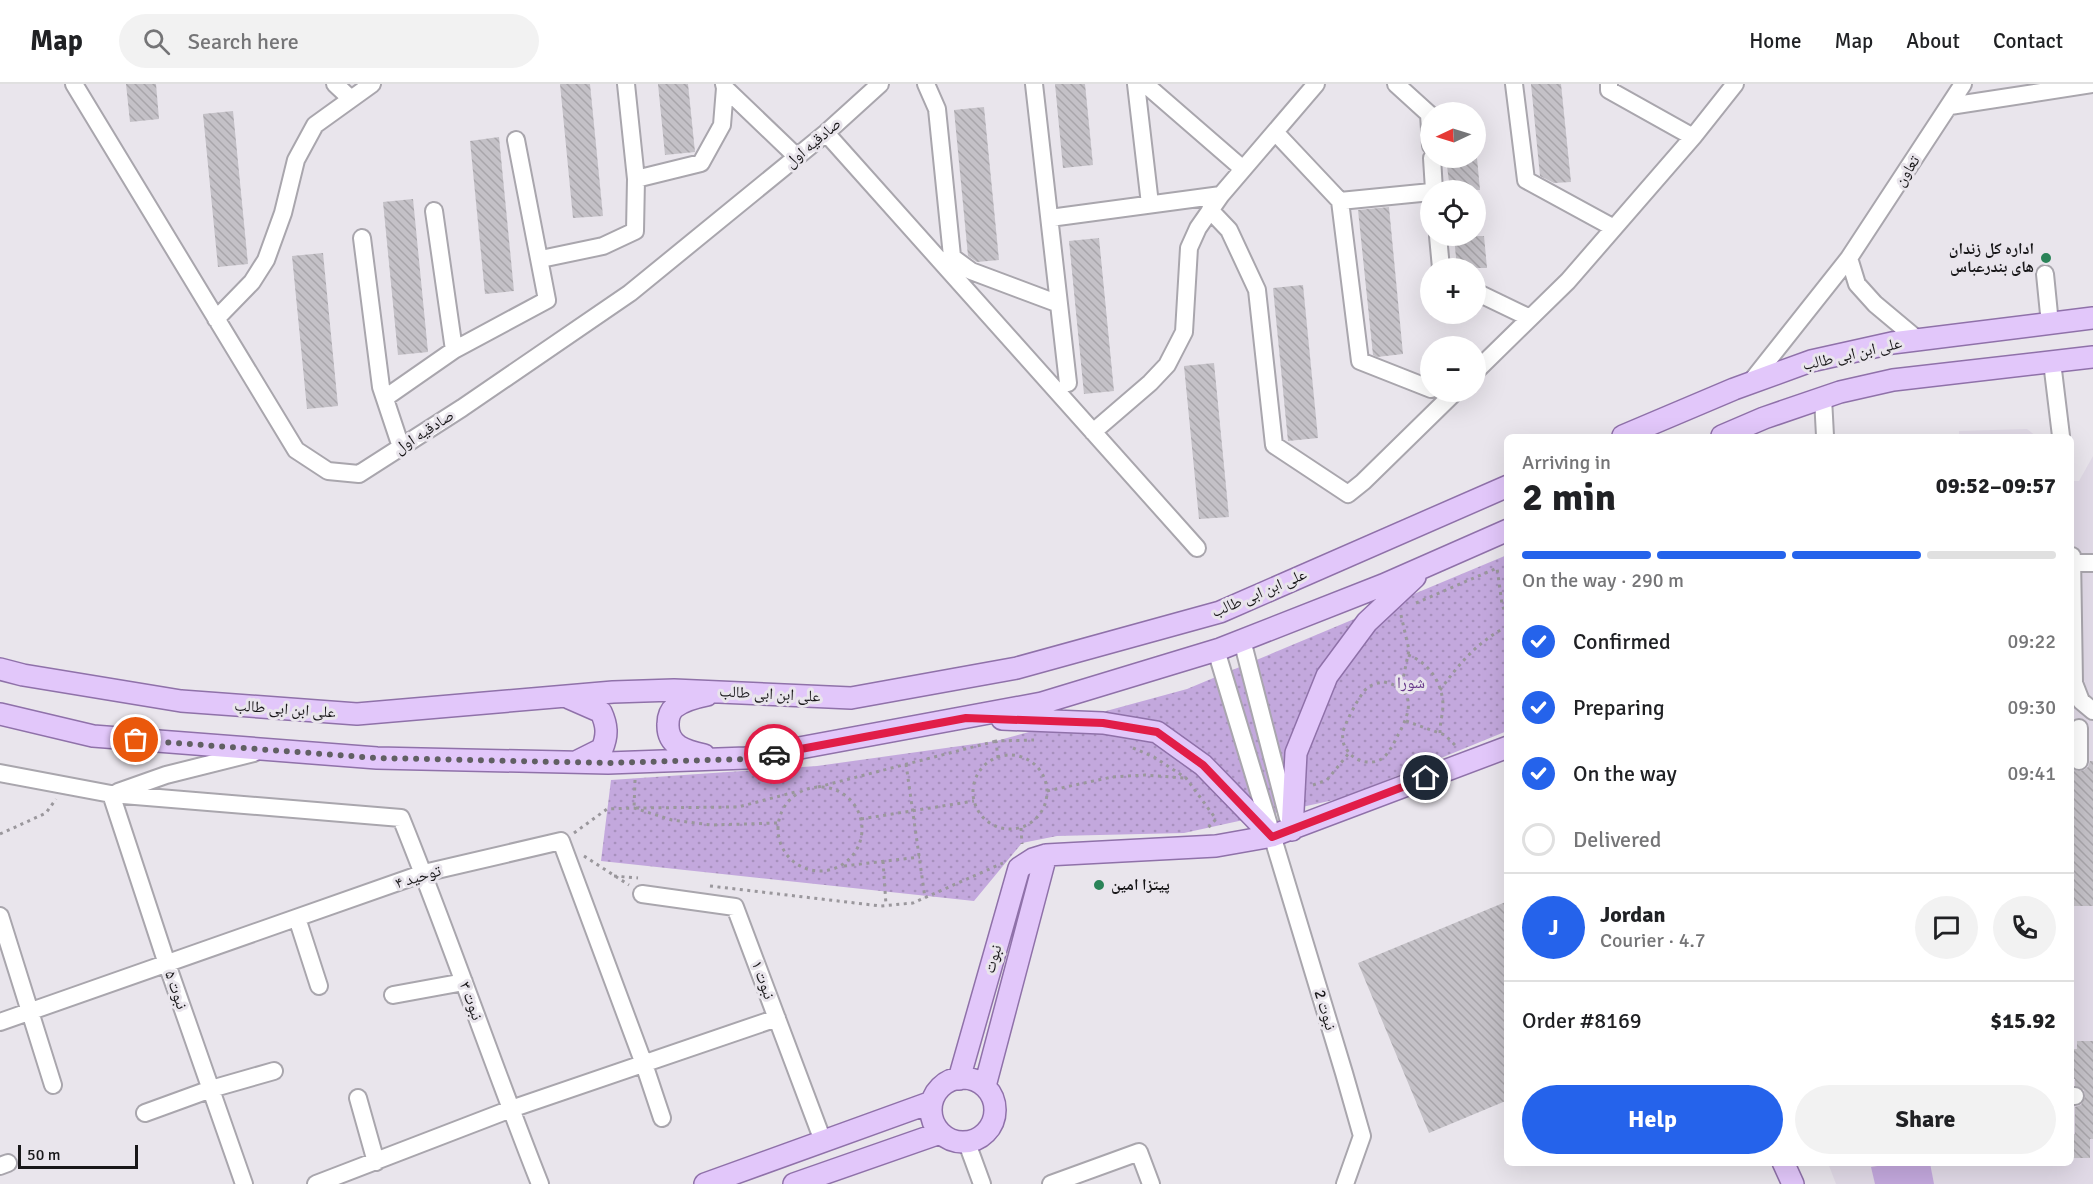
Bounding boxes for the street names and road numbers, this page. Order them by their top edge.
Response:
street label: صادقیه اول [781,114,845,172]
street label: تعاون [1890,151,1925,190]
street label: علی ابن ابی طالب [1800,333,1904,375]
street label: صادقیه اول [390,405,458,459]
street label: علی ابن ابی طالب [1208,564,1310,622]
street label: علی ابن ابی طالب [719,681,821,707]
street label: علی ابن ابی طالب [234,695,336,723]
street label: توحید ۴ [392,860,444,893]
street label: نبوت [979,942,1007,976]
street label: نبوت ۱ [747,958,779,1002]
street label: نبوت ۵ [160,968,192,1012]
street label: نبوت ۳ [455,979,487,1023]
street label: نبوت 2 [1309,987,1341,1033]

